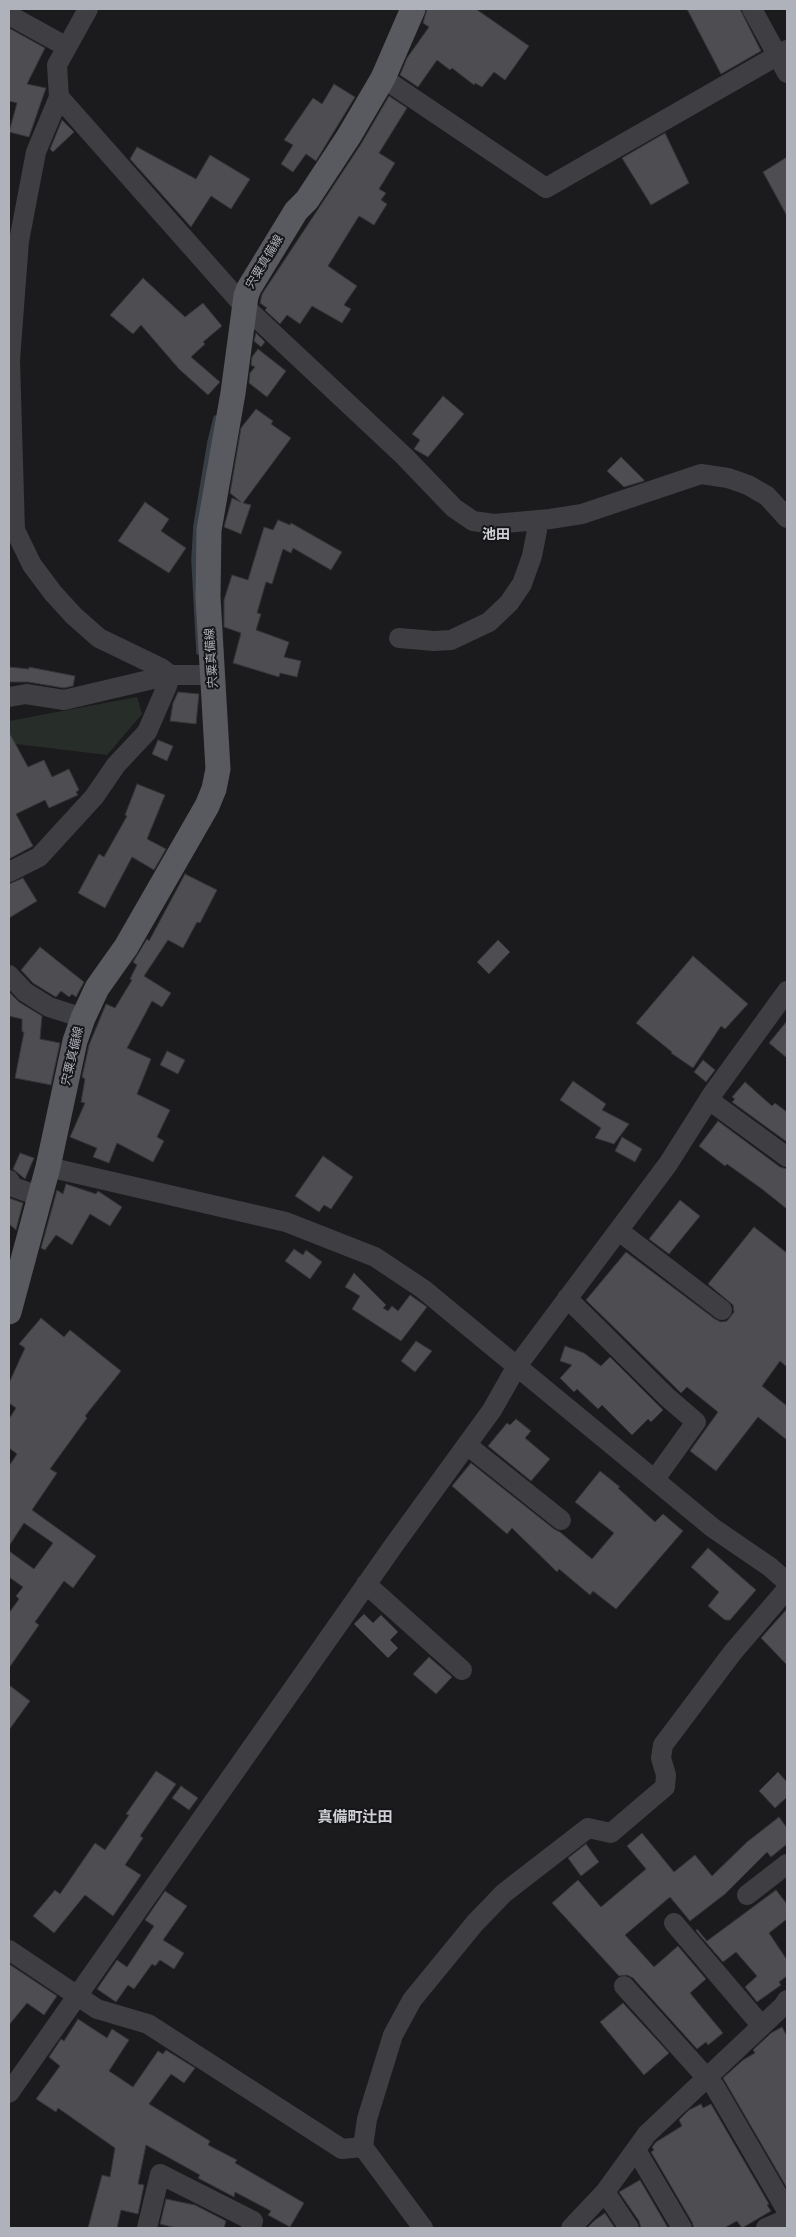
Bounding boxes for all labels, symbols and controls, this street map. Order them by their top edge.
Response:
street label: 宍粟真備線 [243,233,287,291]
district label: 池田 [482,527,510,543]
street label: 宍粟真備線 [203,628,221,688]
street label: 宍粟真備線 [59,1025,87,1087]
district label: 真備町辻田 [318,1809,392,1827]

